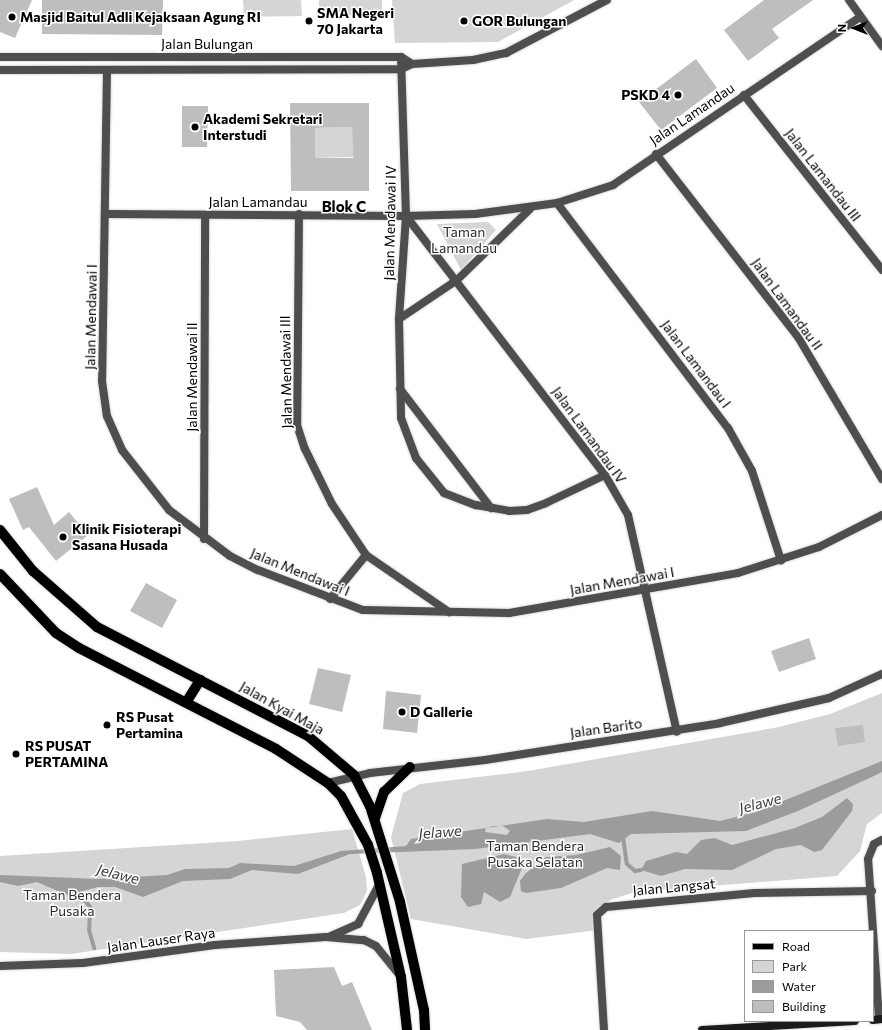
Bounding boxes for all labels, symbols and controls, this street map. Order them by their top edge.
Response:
place label: SMA Negeri 70 Jakarta [317,5,394,38]
north arrow [834,8,874,48]
place label: Masjid Baitul Adli Kejaksaan Agung RI [20,9,261,25]
marker: Masjid Baitul Adli Kejaksaan Agung RI [7,12,17,22]
place label: GOR Bulungan [472,13,566,29]
marker: SMA Negeri 70 Jakarta [304,16,314,26]
marker: GOR Bulungan [459,16,469,26]
text: N [835,24,848,32]
street label: Jalan Bulungan [161,36,253,52]
street label: Jalan Lamandau [646,79,738,149]
place label: PSKD 4 [621,87,670,103]
marker: PSKD 4 [673,90,683,100]
place label: Akademi Sekretari Interstudi [203,111,323,144]
marker: Akademi Sekretari Interstudi [190,122,200,132]
street label: Jalan Lamandau III [781,125,865,225]
street label: Jalan Mendawai IV [381,165,399,281]
street label: Jalan Lamandau [208,194,308,210]
district label: Blok C [322,198,366,216]
park label: Taman Lamandau [431,224,497,256]
street label: Jalan Lamandau II [748,255,826,353]
street label: Jalan Mendawai I [82,264,100,370]
street label: Jalan Mendawai III [277,315,295,429]
street label: Jalan Lamandau I [657,317,735,411]
street label: Jalan Mendawai II [184,322,200,432]
street label: Jalan Lamandau IV [548,383,630,487]
place label: Klinik Fisioterapi Sasana Husada [72,521,181,554]
marker: Klinik Fisioterapi Sasana Husada [57,531,69,543]
street label: Jalan Mendawai I [248,544,352,600]
street label: Jalan Mendawai I [569,564,675,598]
street label: Jalan Kyai Maja [237,678,327,738]
place label: D Gallerie [410,704,473,720]
marker: D Gallerie [397,707,407,717]
place label: RS Pusat Pertamina [116,709,183,742]
street label: Jalan Barito [569,715,643,741]
marker: RS Pusat Pertamina [101,719,113,731]
place label: RS PUSAT PERTAMINA [25,738,108,770]
marker: RS PUSAT PERTAMINA [10,748,22,760]
water label: Jelawe [737,789,783,817]
water label: Jelawe [418,821,462,843]
park label: Taman Bendera Pusaka Selatan [486,838,584,870]
water label: Jelawe [95,860,141,888]
street label: Jalan Langsat [632,875,716,899]
park label: Taman Bendera Pusaka [23,887,121,920]
street label: Jalan Lauser Raya [106,924,216,956]
legend [744,930,874,1022]
text: Road [782,939,810,953]
text: Park [782,959,807,973]
text: Water [782,979,816,993]
text: Building [782,999,826,1013]

